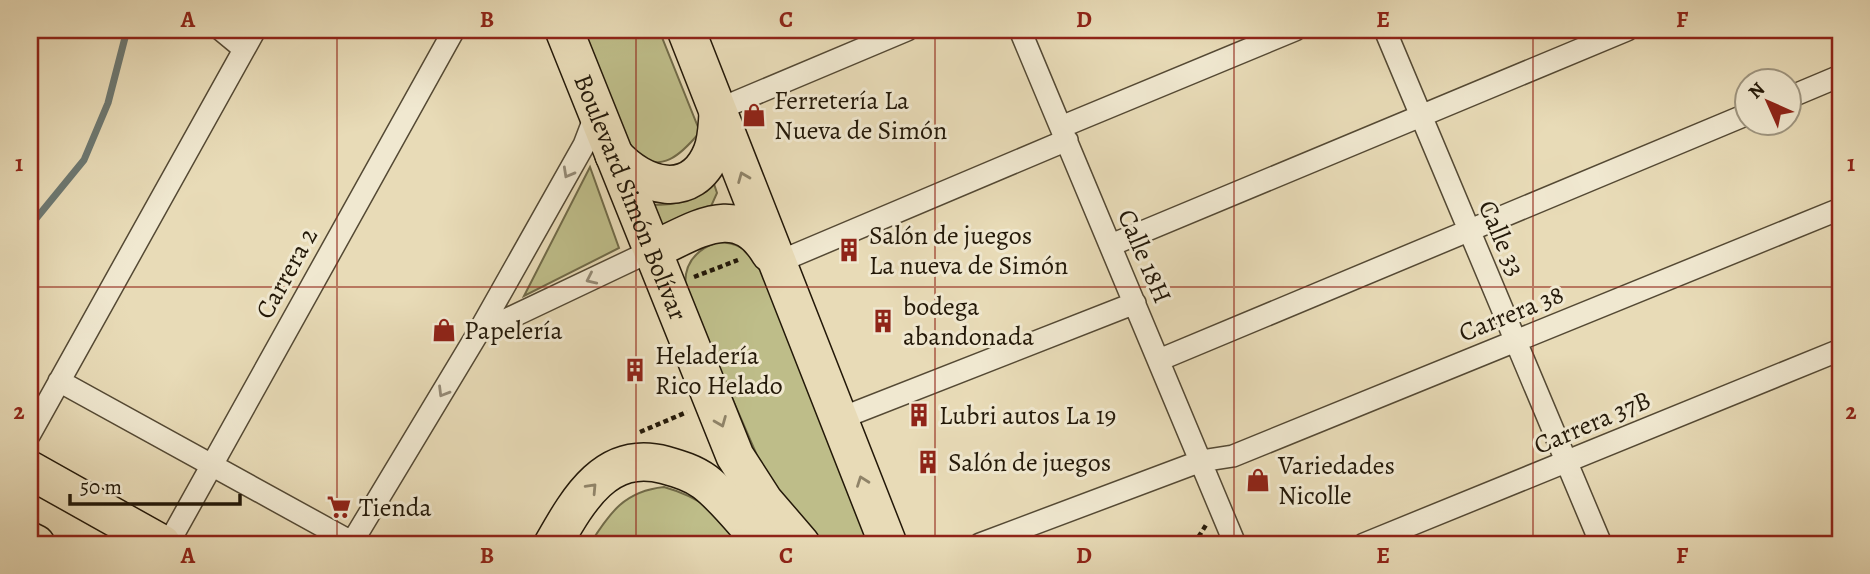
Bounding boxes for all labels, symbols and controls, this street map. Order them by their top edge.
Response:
text: A [180,4,196,35]
text: B [480,4,494,35]
text: C [779,4,793,35]
text: D [1076,4,1092,35]
text: E [1376,4,1390,35]
text: F [1676,4,1689,35]
north arrow [1734,66,1804,136]
street label: Boulevard Simón Bolívar [565,69,696,326]
text: N [1743,76,1771,105]
place label: Ferretería La Nueva de Simón [774,83,947,148]
shop icon: Ferretería La Nueva de Simón [740,101,768,129]
text: 1 [15,148,23,179]
text: 1 [1847,148,1855,179]
one-way arrow [563,166,576,178]
one-way arrow [737,171,751,183]
street label: Calle 33 [1470,195,1533,282]
street label: Calle 18H [1109,204,1180,309]
place label: Salón de juegos La nueva de Simón [869,218,1068,283]
street label: Carrera 2 [247,221,326,325]
building icon: Salón de juegos La nueva de Simón [835,236,863,264]
one-way arrow [586,271,598,285]
street label: Carrera 38 [1454,277,1569,350]
place label: bodega abandonada [903,289,1034,354]
building icon: bodega abandonada [869,307,897,335]
place label: Papelería [464,313,563,348]
shop icon: Papelería [430,316,458,344]
place label: Heladería Rico Helado [655,338,783,403]
building icon: Heladería Rico Helado [621,356,649,384]
street label: Carrera 37B [1528,382,1656,463]
one-way arrow [439,384,452,397]
text: 2 [13,396,25,427]
text: 2 [1845,396,1857,427]
place label: Lubri autos La 19 [939,398,1116,433]
building icon: Lubri autos La 19 [905,401,933,429]
one-way arrow [713,416,727,428]
place label: Salón de juegos [948,445,1111,480]
building icon: Salón de juegos [914,448,942,476]
place label: Variedades Nicolle [1277,448,1395,513]
scale bar [70,462,240,506]
shop icon: Variedades Nicolle [1244,466,1272,494]
text: 50 m [80,473,122,501]
one-way arrow [856,476,870,488]
one-way arrow [583,483,596,496]
place label: Tienda [359,490,432,525]
supermarket icon: Tienda [325,493,353,521]
text: A [180,540,196,571]
text: B [480,540,494,571]
text: C [779,540,793,571]
text: D [1076,540,1092,571]
text: E [1376,540,1390,571]
text: F [1676,540,1689,571]

